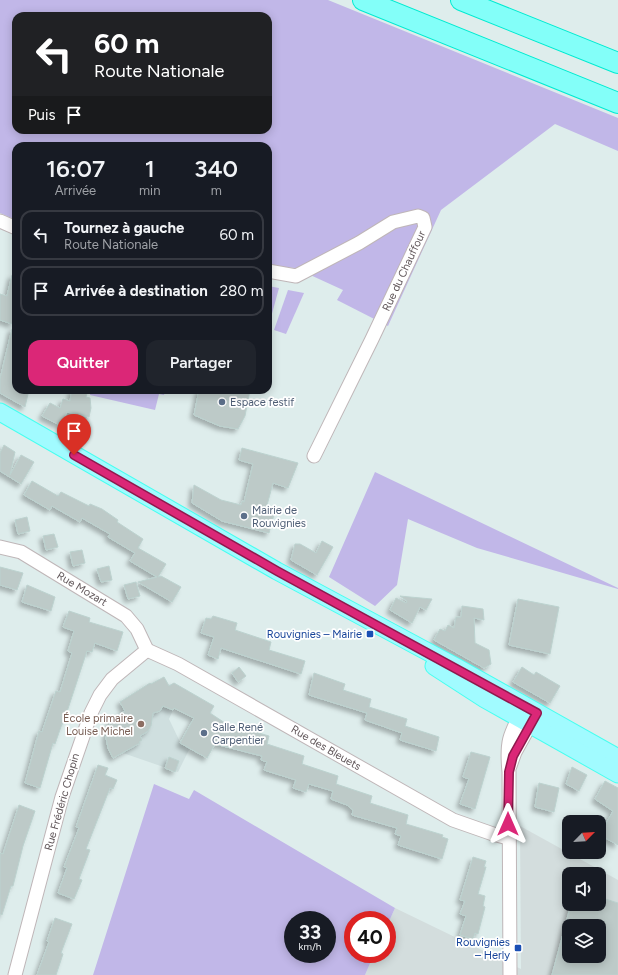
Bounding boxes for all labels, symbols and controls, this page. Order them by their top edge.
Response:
text: 60 m [94,26,159,60]
icon: left [28,28,80,80]
text: Route Nationale [94,60,224,82]
icon: arrive [63,104,85,126]
text: Puis [28,106,55,124]
text: 16:07 [46,154,105,183]
text: 1 [145,154,155,183]
text: 340 [194,154,238,183]
text: Arrivée [55,183,96,198]
text: min [139,183,160,198]
text: m [211,183,222,198]
text: Tournez à gauche [64,219,184,237]
icon: left [30,224,52,246]
text: 60 m [219,226,254,244]
street label: Rue du Chauffour [380,228,428,313]
text: Route Nationale [64,237,158,252]
icon: arrive [30,280,52,302]
text: Arrivée à destination [64,282,208,300]
text: 280 m [220,282,263,300]
button: Quitter [28,340,138,386]
button: Partager [146,340,256,386]
place label: Espace festif [230,396,295,409]
marker: Espace festif [217,397,227,407]
pin [57,414,91,455]
icon: arrive [63,420,85,442]
place label: Mairie de Rouvignies [252,504,306,530]
marker: Mairie de Rouvignies [239,511,249,521]
street label: Rue Mozart [55,569,109,609]
place label: Rouvignies – Mairie [267,628,362,641]
marker: Rouvignies – Mairie [365,629,375,639]
place label: École primaire Louise Michel [63,712,133,738]
marker: École primaire Louise Michel [136,719,146,729]
place label: Salle René Carpentier [212,721,265,747]
street label: Rue des Bleuets [289,723,363,773]
marker: Salle René Carpentier [199,728,209,738]
street label: Rue Frédéric Chopin [42,752,82,852]
position arrow [487,803,529,845]
north arrow [562,815,606,859]
map controls [562,815,606,963]
button: sound [562,867,606,911]
speed limit sign: 40 [344,911,396,963]
button: layers [562,919,606,963]
text: 33 [299,920,321,944]
place label: Rouvignies – Herly [456,936,510,962]
text: km/h [299,940,321,953]
marker: Rouvignies – Herly [513,943,523,953]

